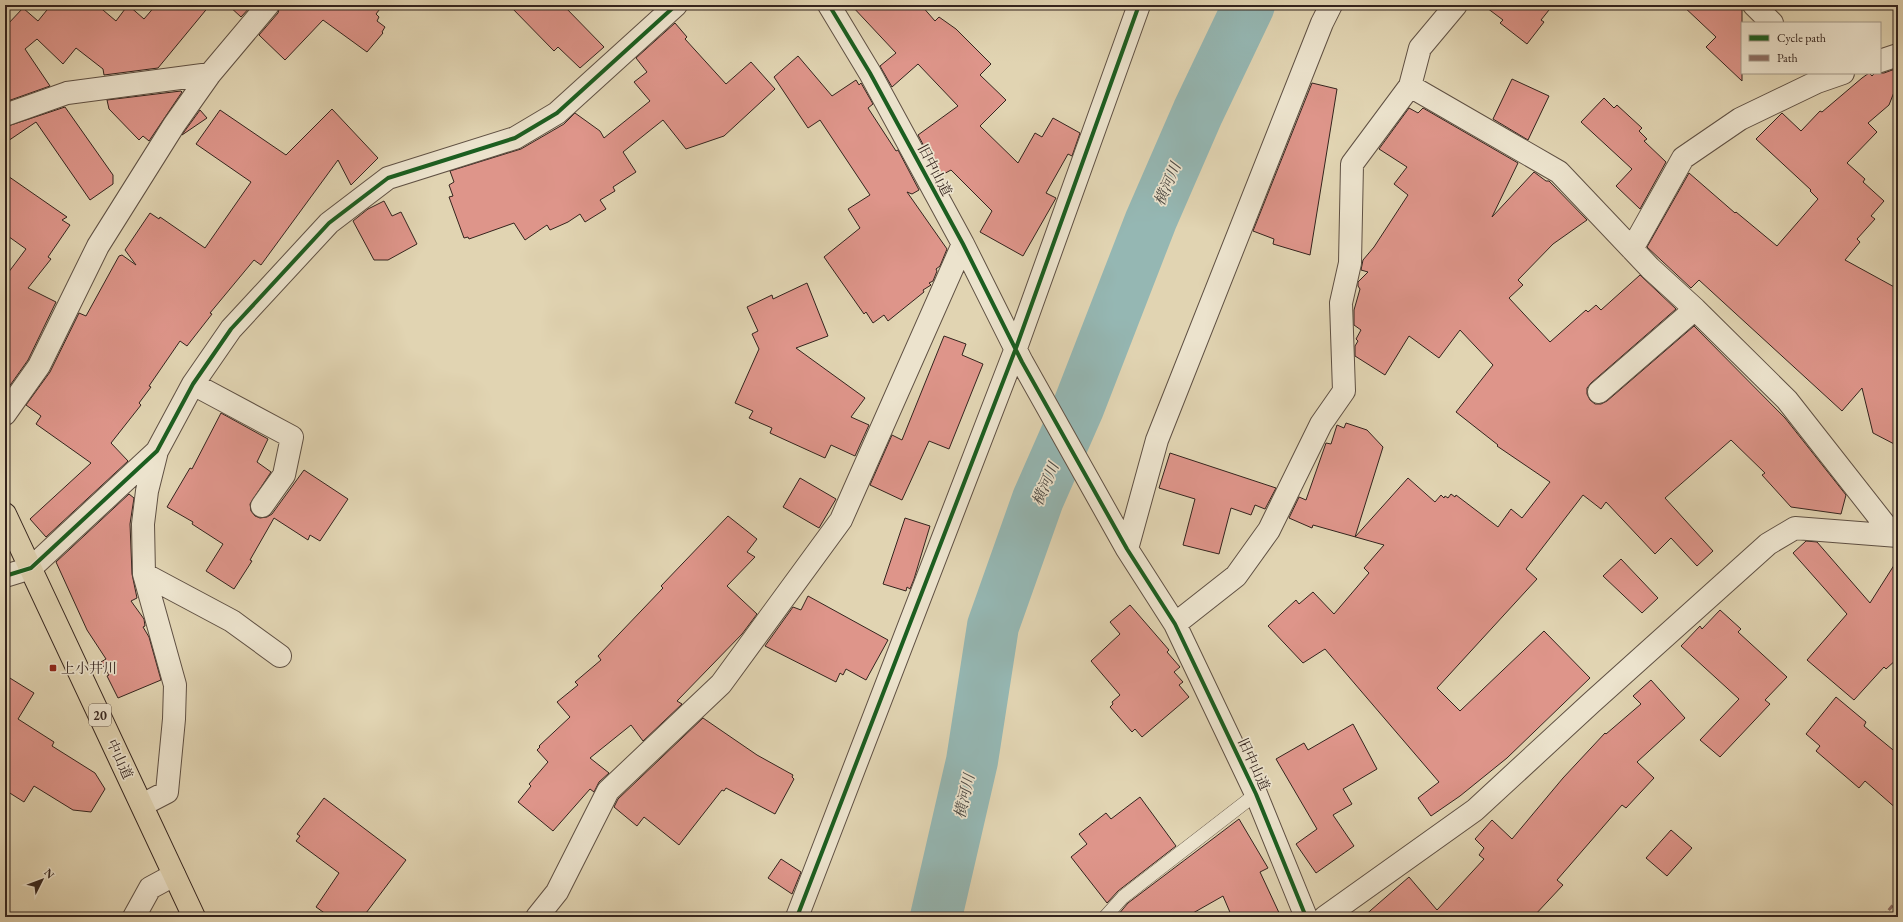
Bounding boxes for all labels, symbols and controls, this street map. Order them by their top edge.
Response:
legend [1741,22,1881,74]
text: Cycle path [1777,30,1826,46]
text: Path [1777,50,1798,66]
street label: 旧中山道 [914,141,956,199]
water label: 横河川 [1149,158,1185,208]
water label: 横河川 [1027,458,1063,508]
place label: 上小井川 [61,659,117,677]
marker: 上小井川 [48,663,58,673]
road number: 20 [89,704,111,726]
street label: 旧中山道 [1234,735,1274,793]
street label: 中山道 [103,736,137,782]
water label: 横河川 [950,770,979,820]
north arrow [22,860,62,900]
text: N [41,865,58,881]

